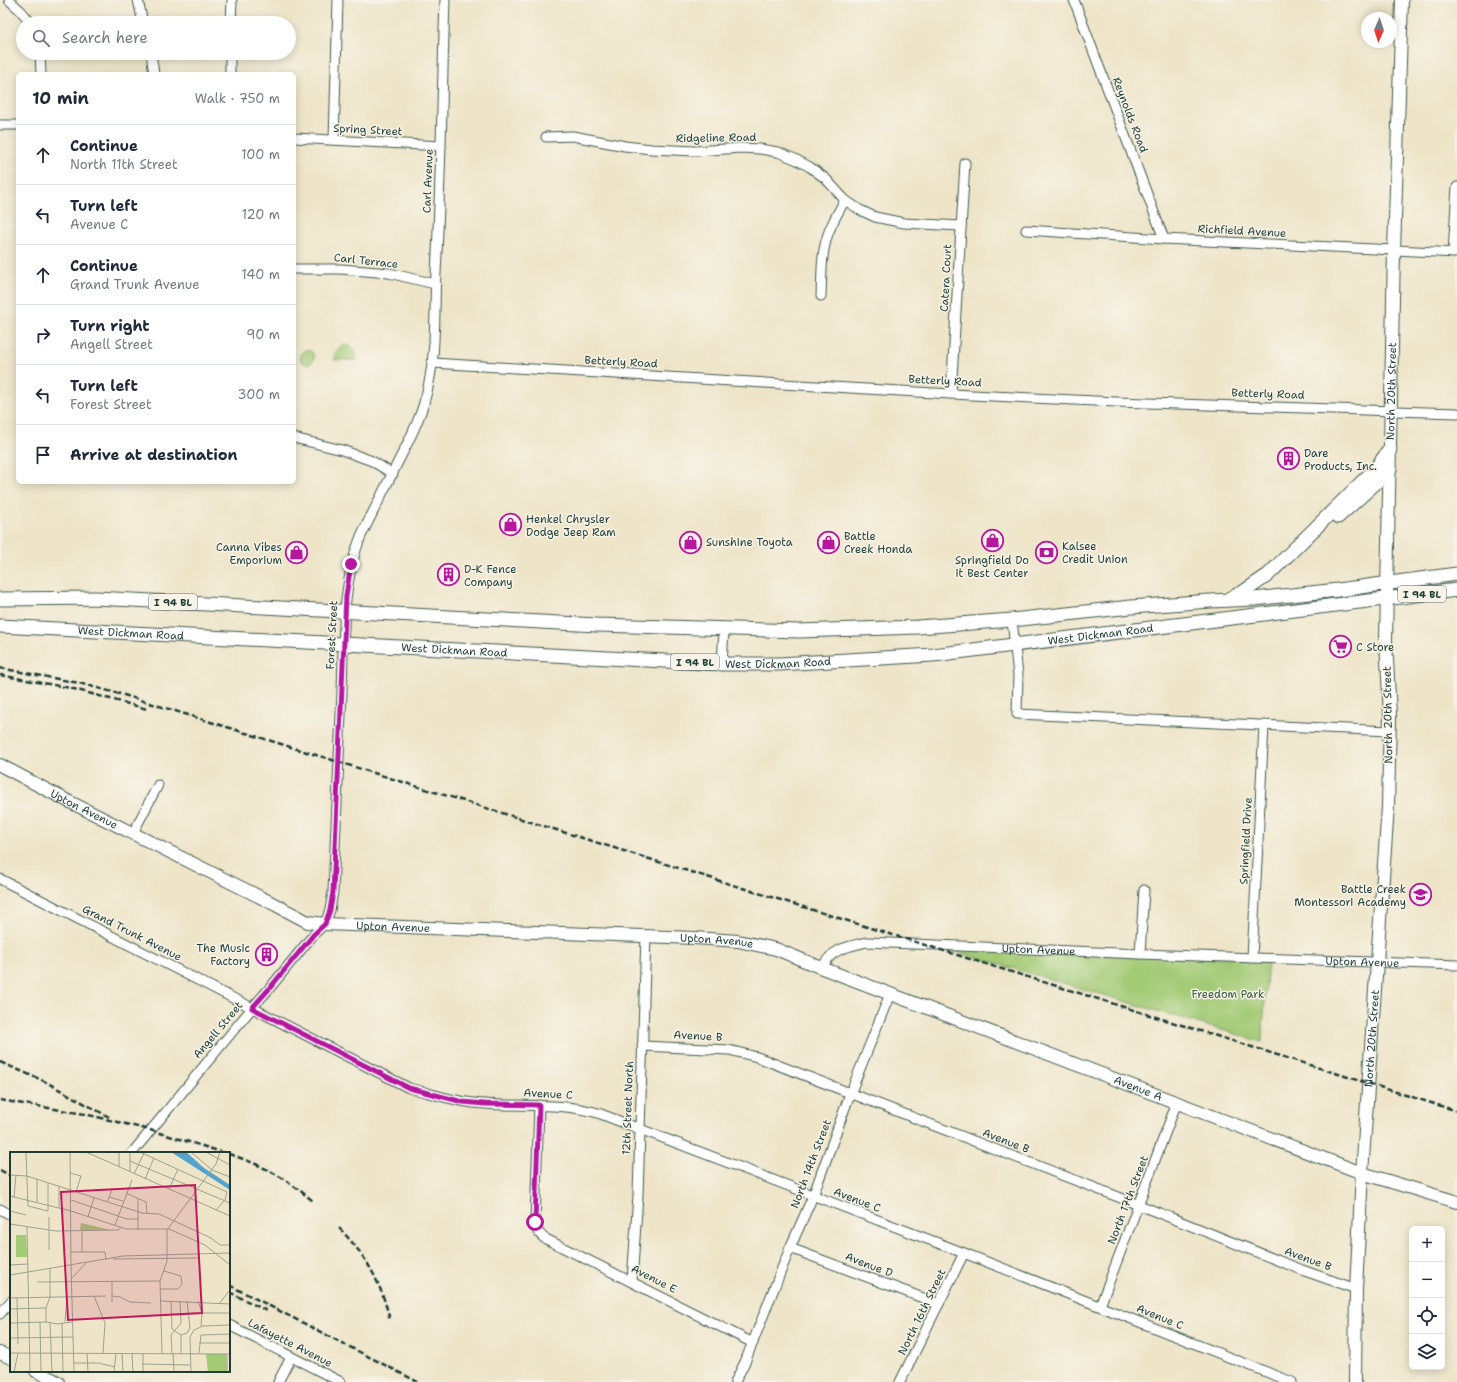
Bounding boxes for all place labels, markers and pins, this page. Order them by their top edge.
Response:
building icon: Dare Products, Inc. [1276,446,1302,472]
place label: Dare Products, Inc. [1304,446,1377,474]
shop icon: Henkel Chrysler Dodge Jeep Ram [497,512,523,538]
place label: Henkel Chrysler Dodge Jeep Ram [526,512,616,540]
shop icon: Springfield Do it Best Center [979,527,1005,553]
shop icon: Sunshine Toyota [678,529,704,555]
shop icon: Battle Creek Honda [815,529,841,555]
place label: Battle Creek Honda [844,529,913,557]
place label: Sunshine Toyota [706,535,793,550]
bank icon: Kalsee Credit Union [1033,539,1059,565]
place label: Kalsee Credit Union [1062,539,1128,567]
place label: Canna Vibes Emporium [216,540,283,568]
shop icon: Canna Vibes Emporium [284,540,310,566]
place label: Springfield Do it Best Center [955,553,1029,581]
building icon: D-K Fence Company [436,562,462,588]
place label: D-K Fence Company [464,562,517,590]
supermarket icon: C Store [1327,634,1353,660]
place label: C Store [1356,640,1394,655]
place label: Battle Creek Montessori Academy [1294,882,1406,910]
school or university icon: Battle Creek Montessori Academy [1408,882,1434,908]
place label: The Music Factory [197,941,250,969]
building icon: The Music Factory [253,941,279,967]

